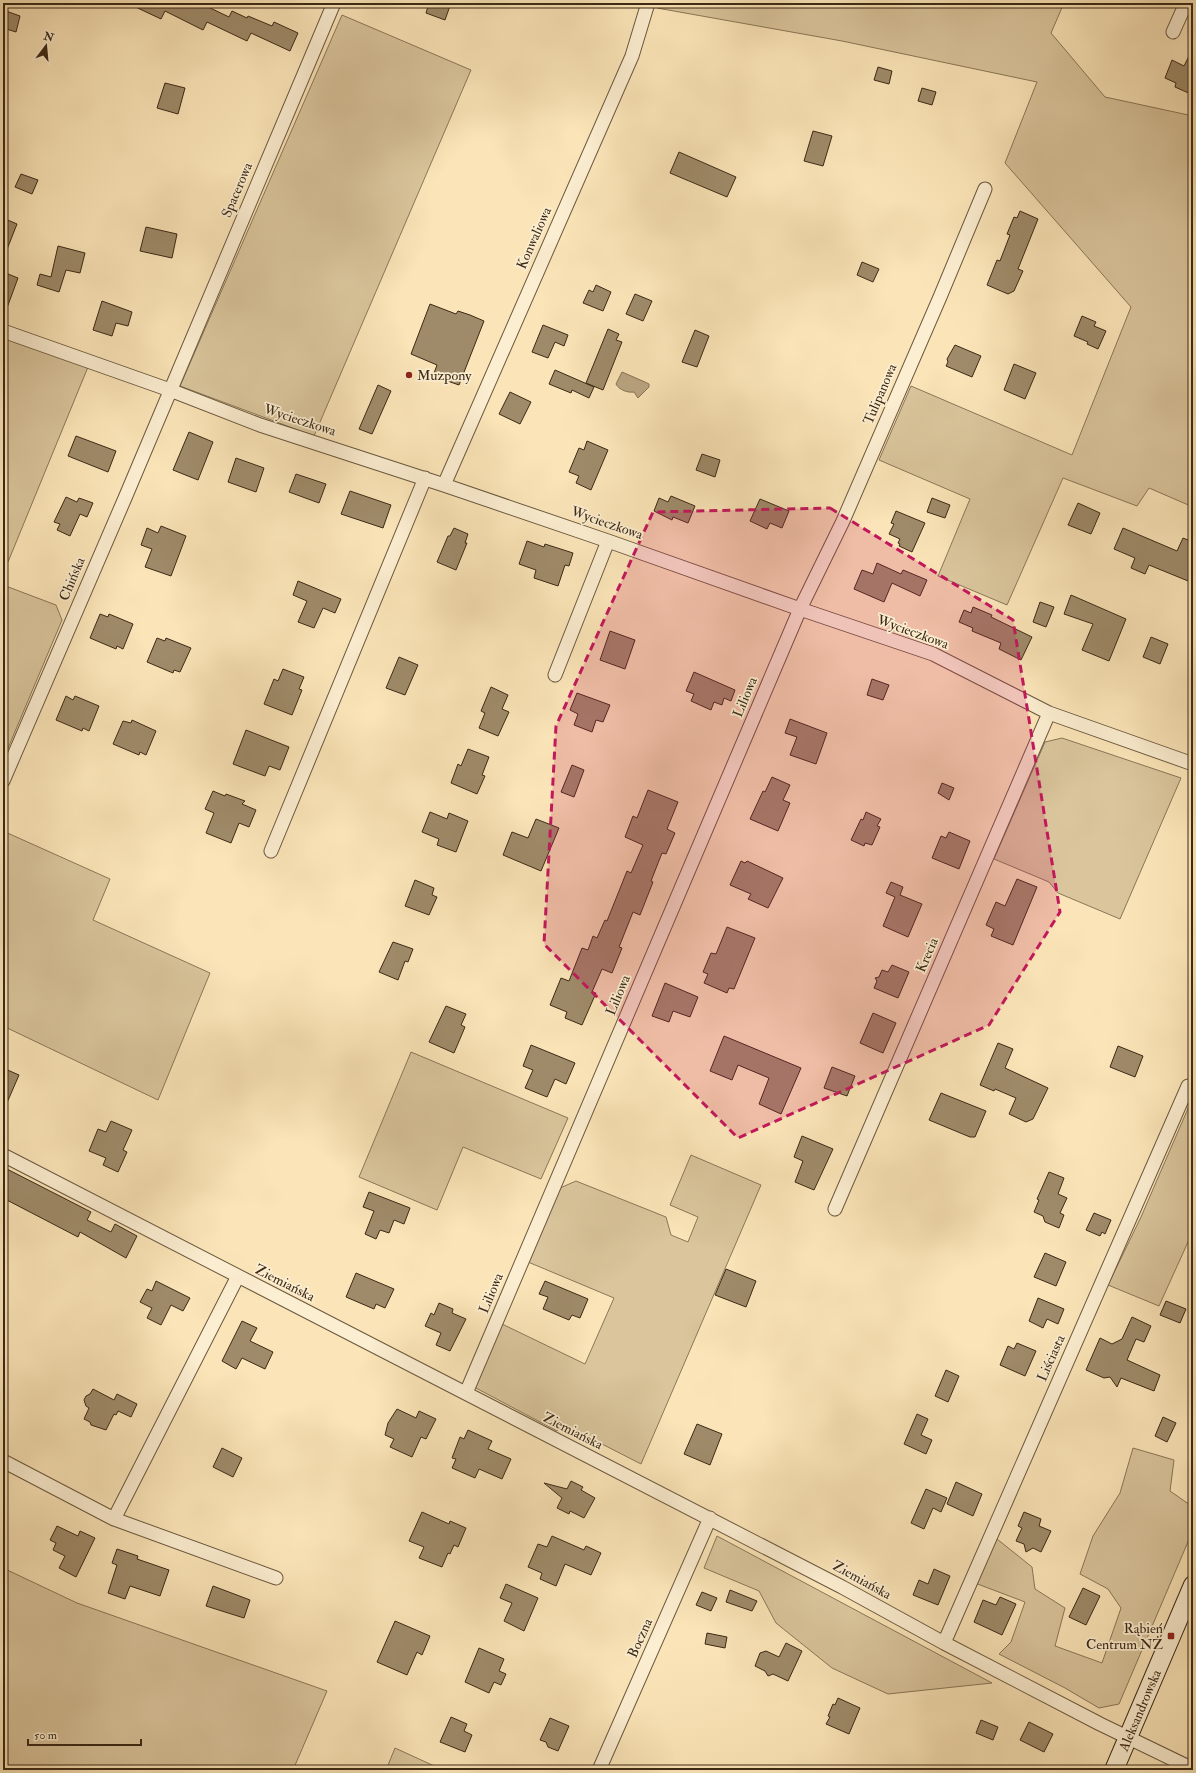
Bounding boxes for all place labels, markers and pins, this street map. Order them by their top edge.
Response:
place label: Muzpony [417,367,472,385]
marker: Muzpony [404,370,414,380]
place label: Rąbień Centrum NŻ [1086,1620,1163,1653]
marker: Rąbień Centrum NŻ [1166,1631,1176,1641]

